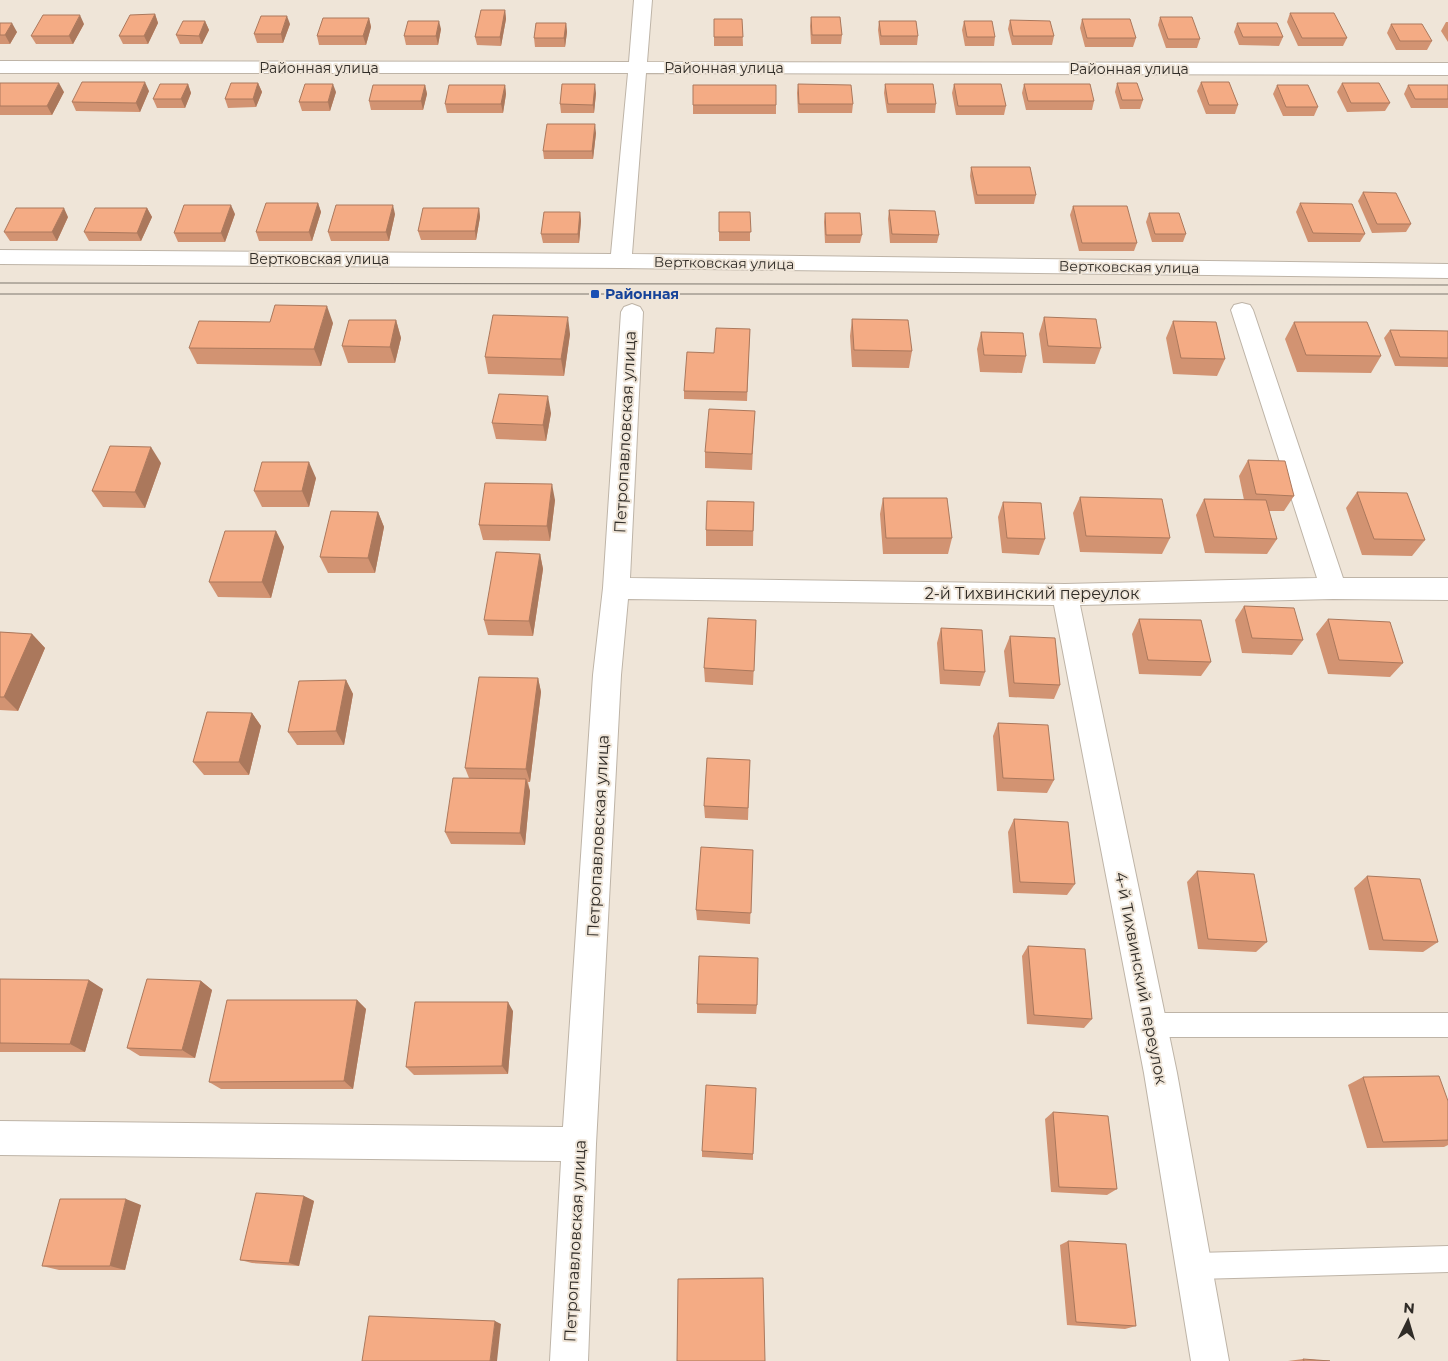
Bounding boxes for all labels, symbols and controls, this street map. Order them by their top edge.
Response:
street label: Районная улица [259,59,379,77]
street label: Районная улица [664,59,784,77]
street label: Районная улица [1069,60,1189,78]
street label: Вертковская улица [249,250,389,268]
street label: Вертковская улица [654,253,794,273]
street label: Вертковская улица [1059,257,1199,277]
place label: Районная [605,285,679,303]
marker: Районная [589,288,601,300]
street label: Петропавловская улица [610,330,640,534]
street label: 2-й Тихвинский переулок [925,584,1140,603]
street label: Петропавловская улица [583,734,613,938]
street label: 4-й Тихвинский переулок [1111,870,1171,1087]
street label: Петропавловская улица [560,1139,590,1343]
north arrow [1383,1296,1433,1346]
text: N [1403,1299,1416,1318]

